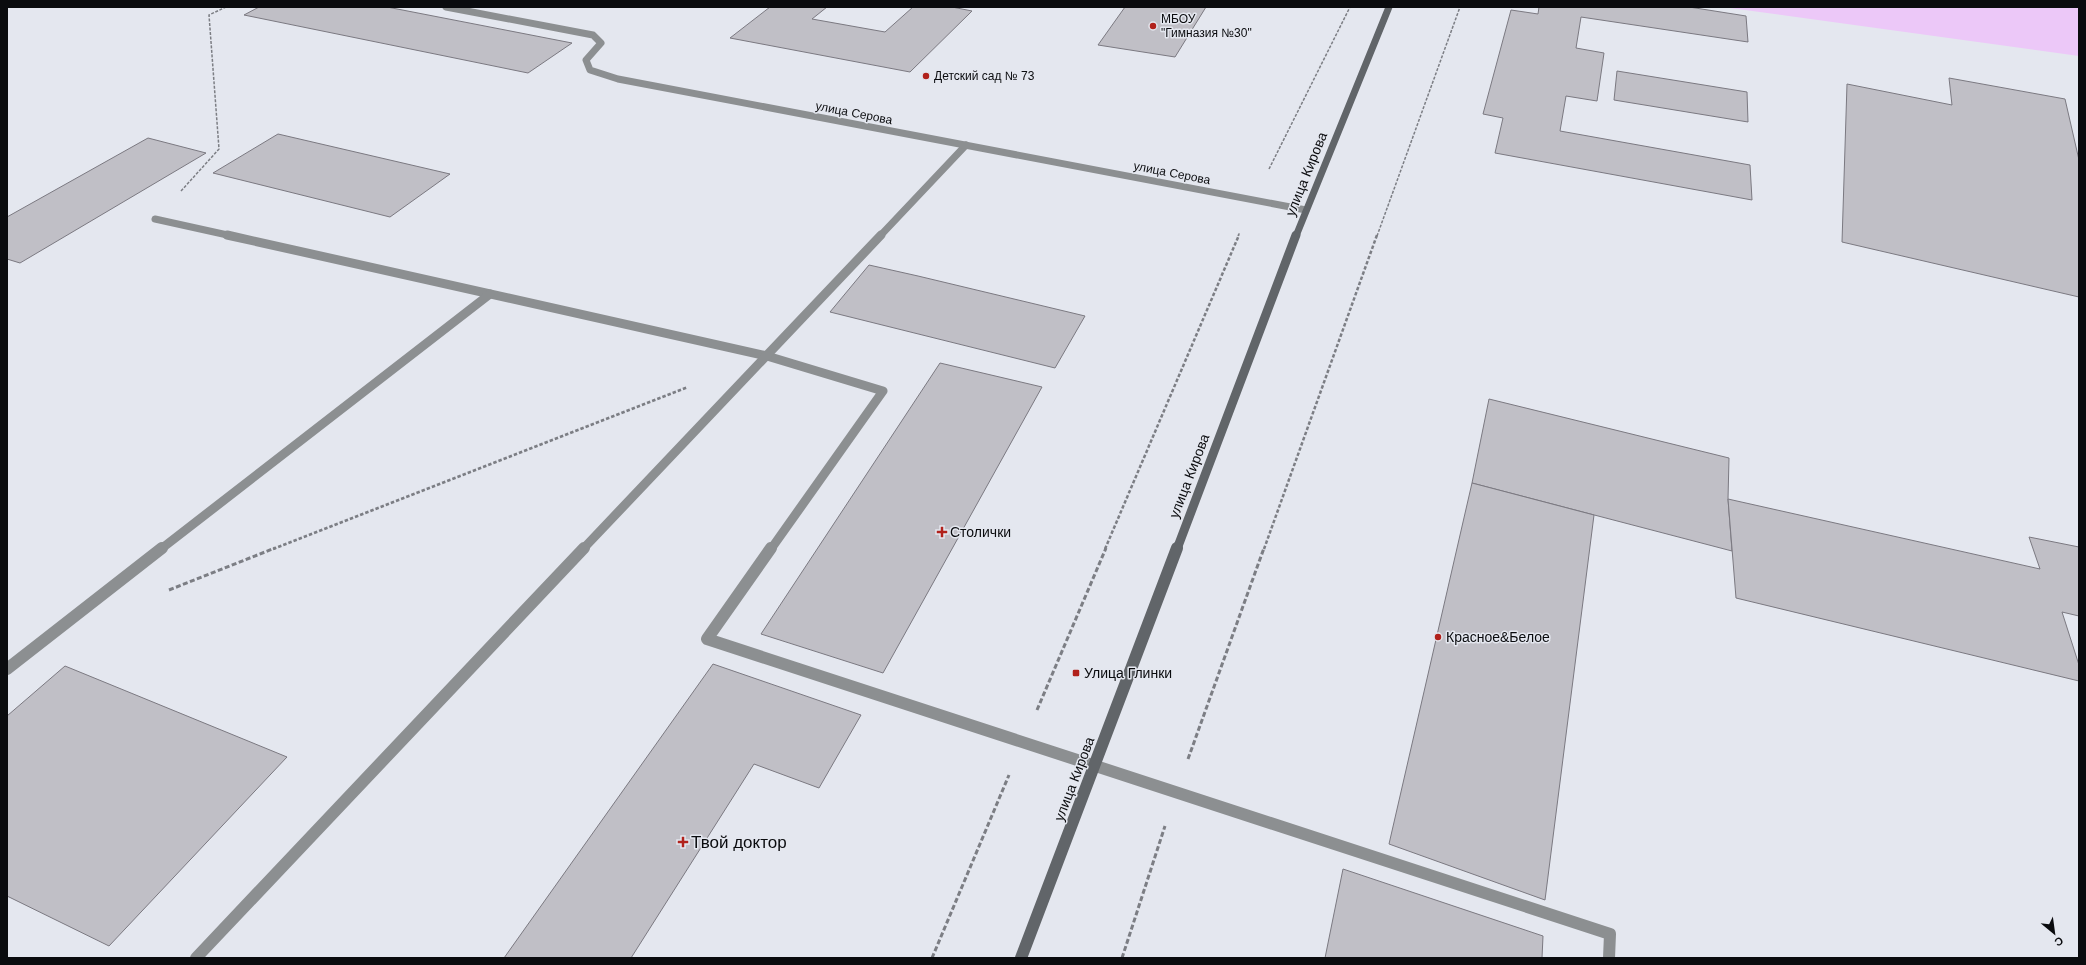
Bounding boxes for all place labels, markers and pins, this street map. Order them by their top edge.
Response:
place label: МБОУ "Гимназия №30" [1161,12,1252,40]
marker: МБОУ "Гимназия №30" [1148,21,1158,31]
place label: Детский сад № 73 [934,69,1035,83]
marker: Детский сад № 73 [921,71,931,81]
place label: Столички [950,524,1011,540]
marker: Столички [937,527,947,537]
place label: Красное&Белое [1446,629,1550,645]
marker: Красное&Белое [1433,632,1443,642]
place label: Улица Глинки [1084,665,1172,681]
marker: Улица Глинки [1071,668,1081,678]
place label: Твой доктор [691,833,787,852]
marker: Твой доктор [678,837,688,847]

